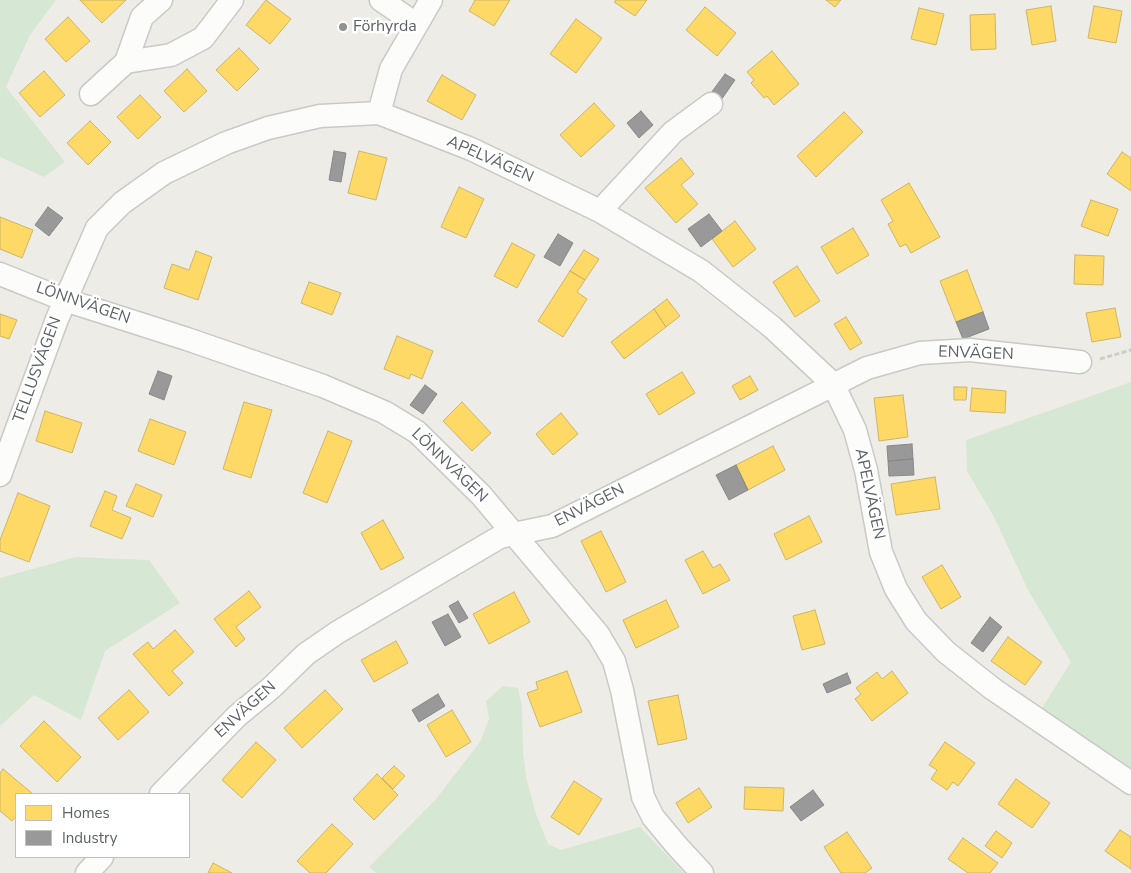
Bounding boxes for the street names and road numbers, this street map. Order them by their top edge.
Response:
street label: APELVÄGEN [444,132,536,188]
street label: LÖNNVÄGEN [33,279,133,329]
street label: TELLUSVÄGEN [10,314,66,426]
street label: ENVÄGEN [938,343,1014,365]
street label: LÖNNVÄGEN [407,425,491,507]
street label: APELVÄGEN [850,447,888,541]
street label: ENVÄGEN [552,480,628,532]
street label: ENVÄGEN [211,678,281,742]

